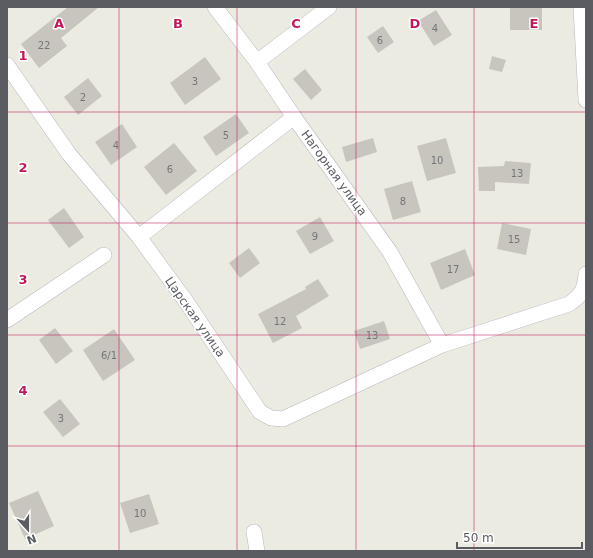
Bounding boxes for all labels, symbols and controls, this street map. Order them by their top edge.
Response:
text: A [54,16,64,31]
text: B [173,16,183,31]
text: C [291,16,301,31]
text: D [410,16,421,31]
text: E [530,16,538,31]
house number: 4 [432,23,438,34]
house number: 6 [377,35,383,46]
house number: 22 [38,40,50,51]
text: 1 [18,48,28,63]
house number: 3 [192,76,198,87]
house number: 2 [80,92,86,103]
street label: Нагорная улица [298,128,370,218]
house number: 5 [223,130,229,141]
house number: 4 [113,140,119,151]
house number: 10 [431,155,443,166]
text: 2 [18,160,28,175]
house number: 6 [167,164,173,175]
house number: 13 [511,168,523,179]
house number: 8 [400,196,406,207]
house number: 9 [312,231,318,242]
house number: 15 [508,234,520,245]
house number: 17 [447,264,459,275]
text: 3 [18,272,28,287]
street label: Царская улица [162,274,228,360]
house number: 12 [274,316,286,327]
house number: 13 [366,330,378,341]
house number: 6/1 [101,350,117,361]
text: 4 [18,383,28,398]
house number: 3 [58,413,64,424]
house number: 10 [134,508,146,519]
north arrow [8,510,48,550]
scale bar [457,524,582,550]
text: N [25,531,38,547]
text: 50 m [463,531,494,545]

